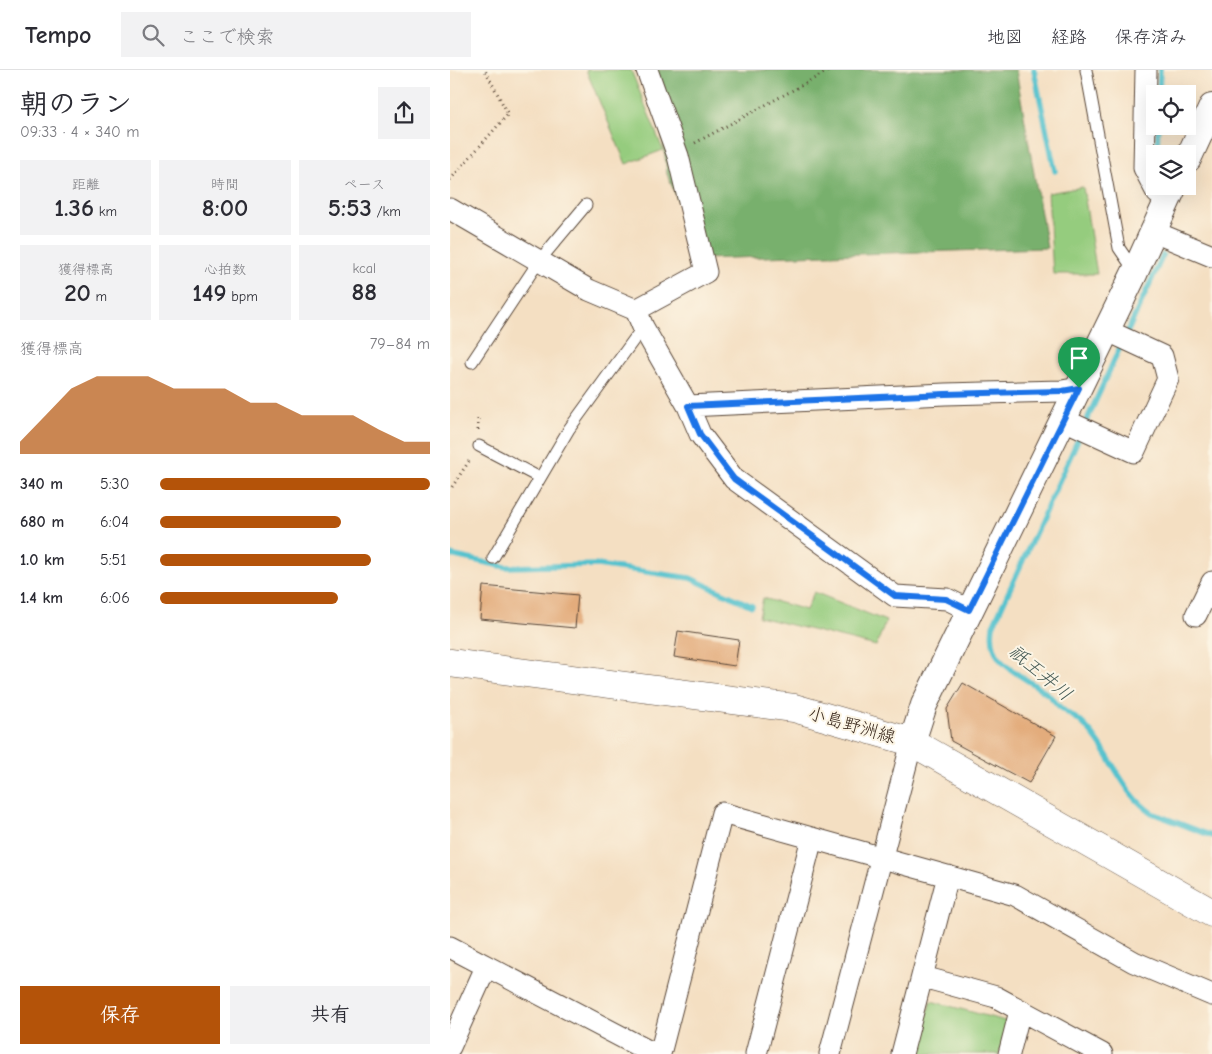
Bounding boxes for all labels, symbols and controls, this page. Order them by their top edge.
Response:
search box [121,12,471,57]
text: Tempo [25,21,91,49]
icon: search [139,21,167,49]
text: ここで検索 [179,26,274,48]
text: 地図 [987,27,1023,48]
text: 経路 [1051,27,1087,48]
text: 保存済み [1115,27,1187,48]
map controls [1146,85,1196,195]
button: locate [1146,85,1196,135]
button: share [378,87,430,139]
text: 朝のラン [20,88,132,120]
text: 09:33 · 4 × 340 m [20,123,139,141]
button: layers [1146,145,1196,195]
text: 距離 [72,176,100,193]
text: 時間 [211,176,239,193]
text: ペース [344,176,385,193]
text: 1.36 [54,193,94,222]
text: 8:00 [202,193,248,222]
text: 5:53 [328,193,372,222]
text: km [94,203,117,220]
text: /km [372,203,401,220]
text: kcal [353,260,376,277]
text: 獲得標高 [58,261,114,278]
text: 心拍数 [204,261,246,278]
text: 88 [352,277,377,306]
text: 20 [64,278,91,307]
text: 149 [192,278,227,307]
text: m [91,288,107,305]
text: bpm [227,288,258,305]
text: 79–84 m [370,335,430,353]
pin [1058,337,1100,388]
text: 獲得標高 [20,340,84,358]
icon: arrive [1065,344,1093,372]
text: 340 m [20,475,63,493]
text: 5:30 [100,475,129,493]
text: 680 m [20,513,64,531]
text: 6:04 [100,513,129,531]
text: 1.0 km [20,551,65,569]
text: 5:51 [100,551,127,569]
text: 1.4 km [20,589,63,607]
text: 6:06 [100,589,130,607]
water label: 祇王井川 [1004,640,1077,706]
street label: 小島野洲線 [806,703,898,748]
button: 保存 [20,986,220,1044]
button: 共有 [230,986,430,1044]

